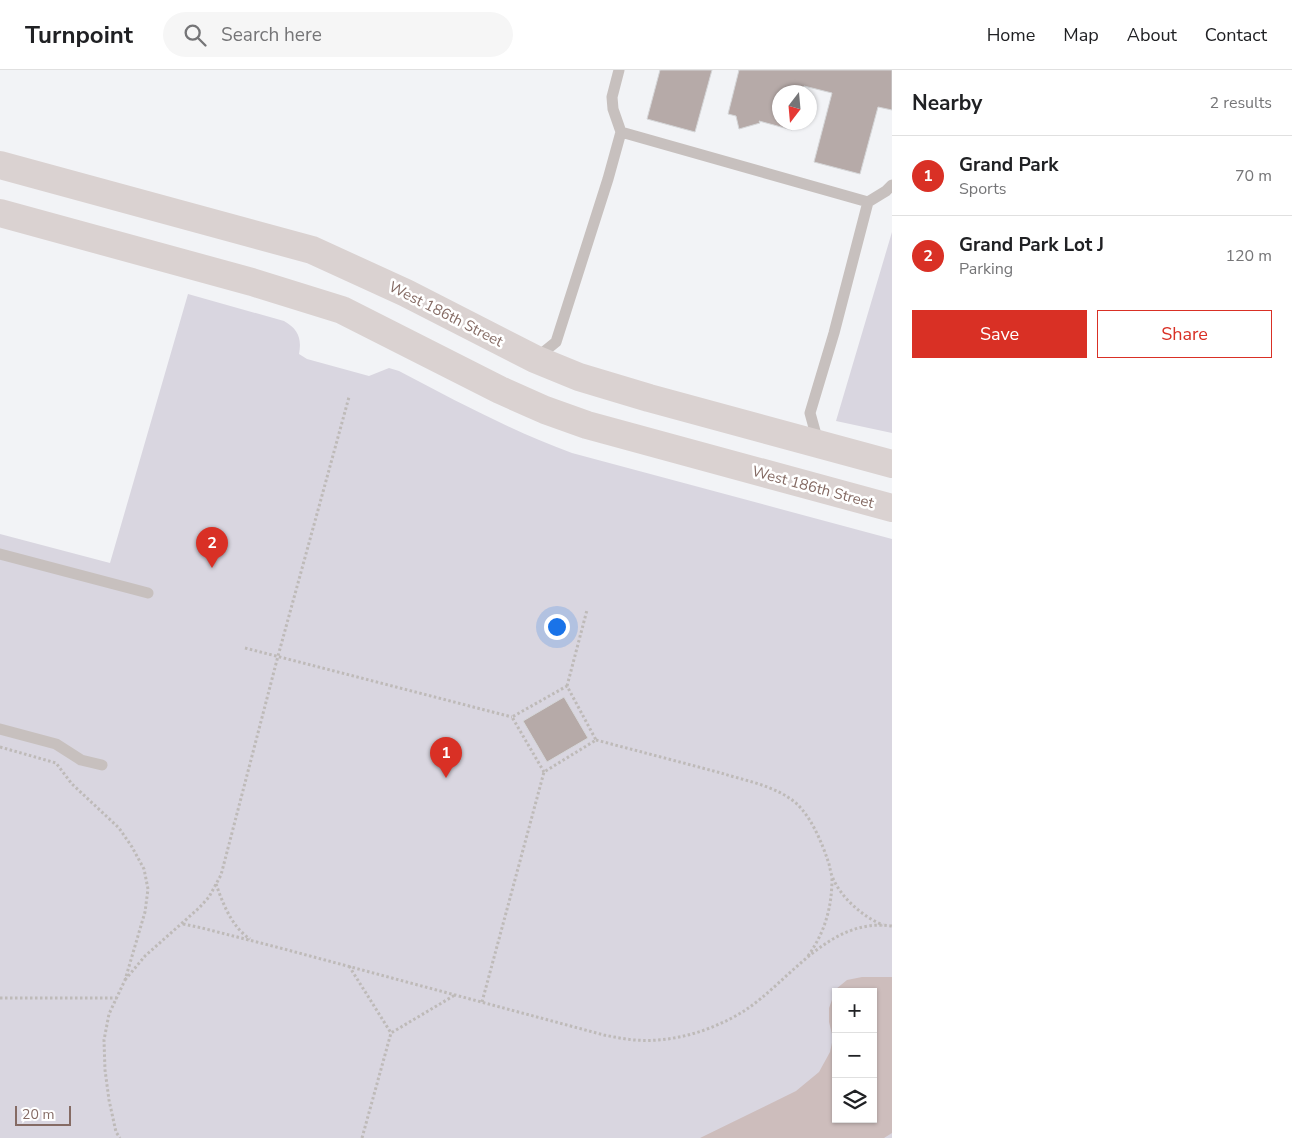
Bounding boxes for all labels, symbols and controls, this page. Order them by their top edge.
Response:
search box [163,12,513,57]
text: Turnpoint [25,19,133,51]
icon: search [181,21,209,49]
text: Search here [221,22,322,48]
text: Home [987,23,1035,47]
text: Map [1063,23,1099,47]
text: About [1127,23,1177,47]
text: Contact [1205,23,1267,47]
north arrow [772,85,817,130]
text: Nearby [912,89,982,117]
text: 2 results [1210,92,1272,114]
text: Grand Park [959,152,1058,178]
text: 1 [923,165,933,187]
text: 70 m [1235,165,1272,187]
text: Sports [959,178,1007,200]
text: Grand Park Lot J [959,232,1104,258]
text: 2 [923,245,933,267]
text: 120 m [1225,245,1272,267]
text: Parking [959,258,1013,280]
street label: West 186th Street [386,277,507,352]
button: Save [912,310,1087,358]
button: Share [1097,310,1272,358]
street label: West 186th Street [750,461,877,513]
pin: 2 [196,527,228,568]
your location [544,614,570,640]
pin: 1 [430,737,462,778]
map controls [832,988,877,1123]
button: + [832,988,877,1033]
button: − [832,1033,877,1078]
button: layers [832,1078,877,1123]
scale bar [15,1103,71,1126]
text: 20 m [22,1105,54,1124]

